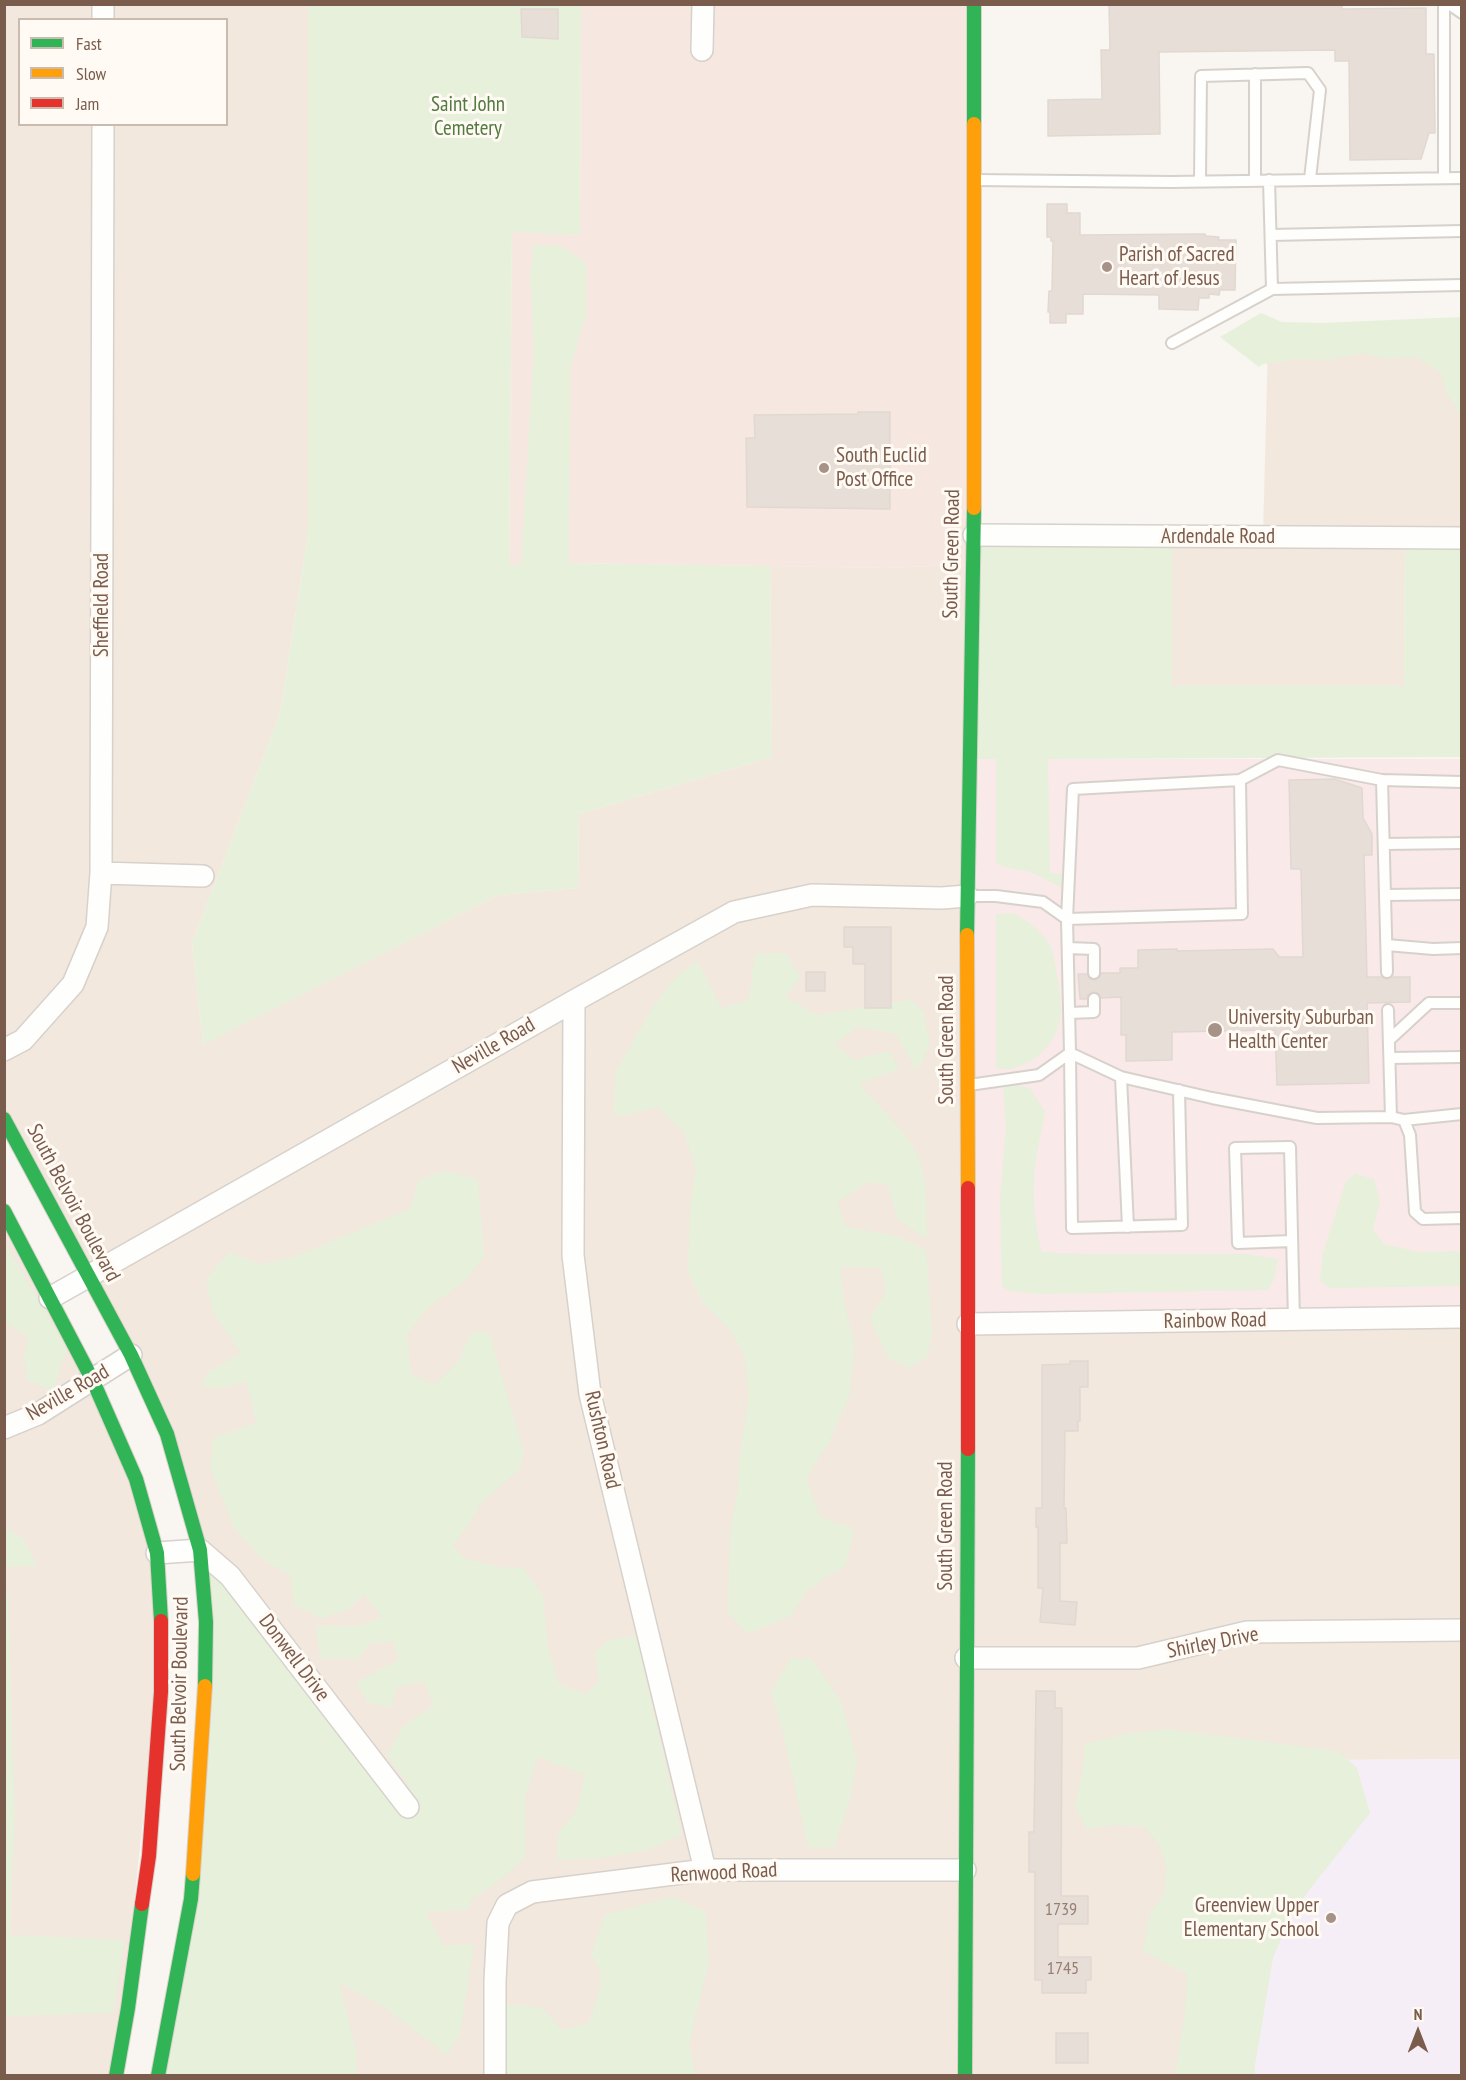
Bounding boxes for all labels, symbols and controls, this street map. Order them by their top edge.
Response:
legend [18,18,228,126]
text: Fast [76,32,102,55]
text: Slow [76,62,106,85]
text: Jam [76,92,99,115]
park label: Saint John Cemetery [431,92,505,142]
place label: Parish of Sacred Heart of Jesus [1119,242,1234,292]
marker: Parish of Sacred Heart of Jesus [1100,260,1114,274]
place label: South Euclid Post Office [836,443,927,493]
marker: South Euclid Post Office [817,461,831,475]
street label: South Green Road [938,489,966,619]
street label: Ardendale Road [1161,524,1275,550]
street label: Sheffield Road [89,553,115,657]
street label: South Green Road [934,975,960,1105]
place label: University Suburban Health Center [1228,1005,1374,1055]
street label: Neville Road [448,1012,540,1080]
marker: University Suburban Health Center [1206,1021,1224,1039]
street label: South Belvoir Boulevard [21,1120,125,1286]
street label: Rainbow Road [1163,1308,1267,1334]
street label: Neville Road [22,1359,114,1427]
street label: Rushton Road [579,1389,625,1491]
street label: South Green Road [933,1461,959,1591]
street label: South Belvoir Boulevard [166,1596,194,1772]
street label: Donwell Drive [253,1609,335,1707]
street label: Shirley Drive [1165,1622,1261,1664]
street label: Renwood Road [670,1858,778,1888]
place label: Greenview Upper Elementary School [1184,1893,1319,1943]
house number: 1739 [1045,1899,1077,1921]
marker: Greenview Upper Elementary School [1324,1911,1338,1925]
house number: 1745 [1047,1958,1079,1980]
north arrow [1388,2002,1448,2062]
text: N [1414,2004,1422,2024]

